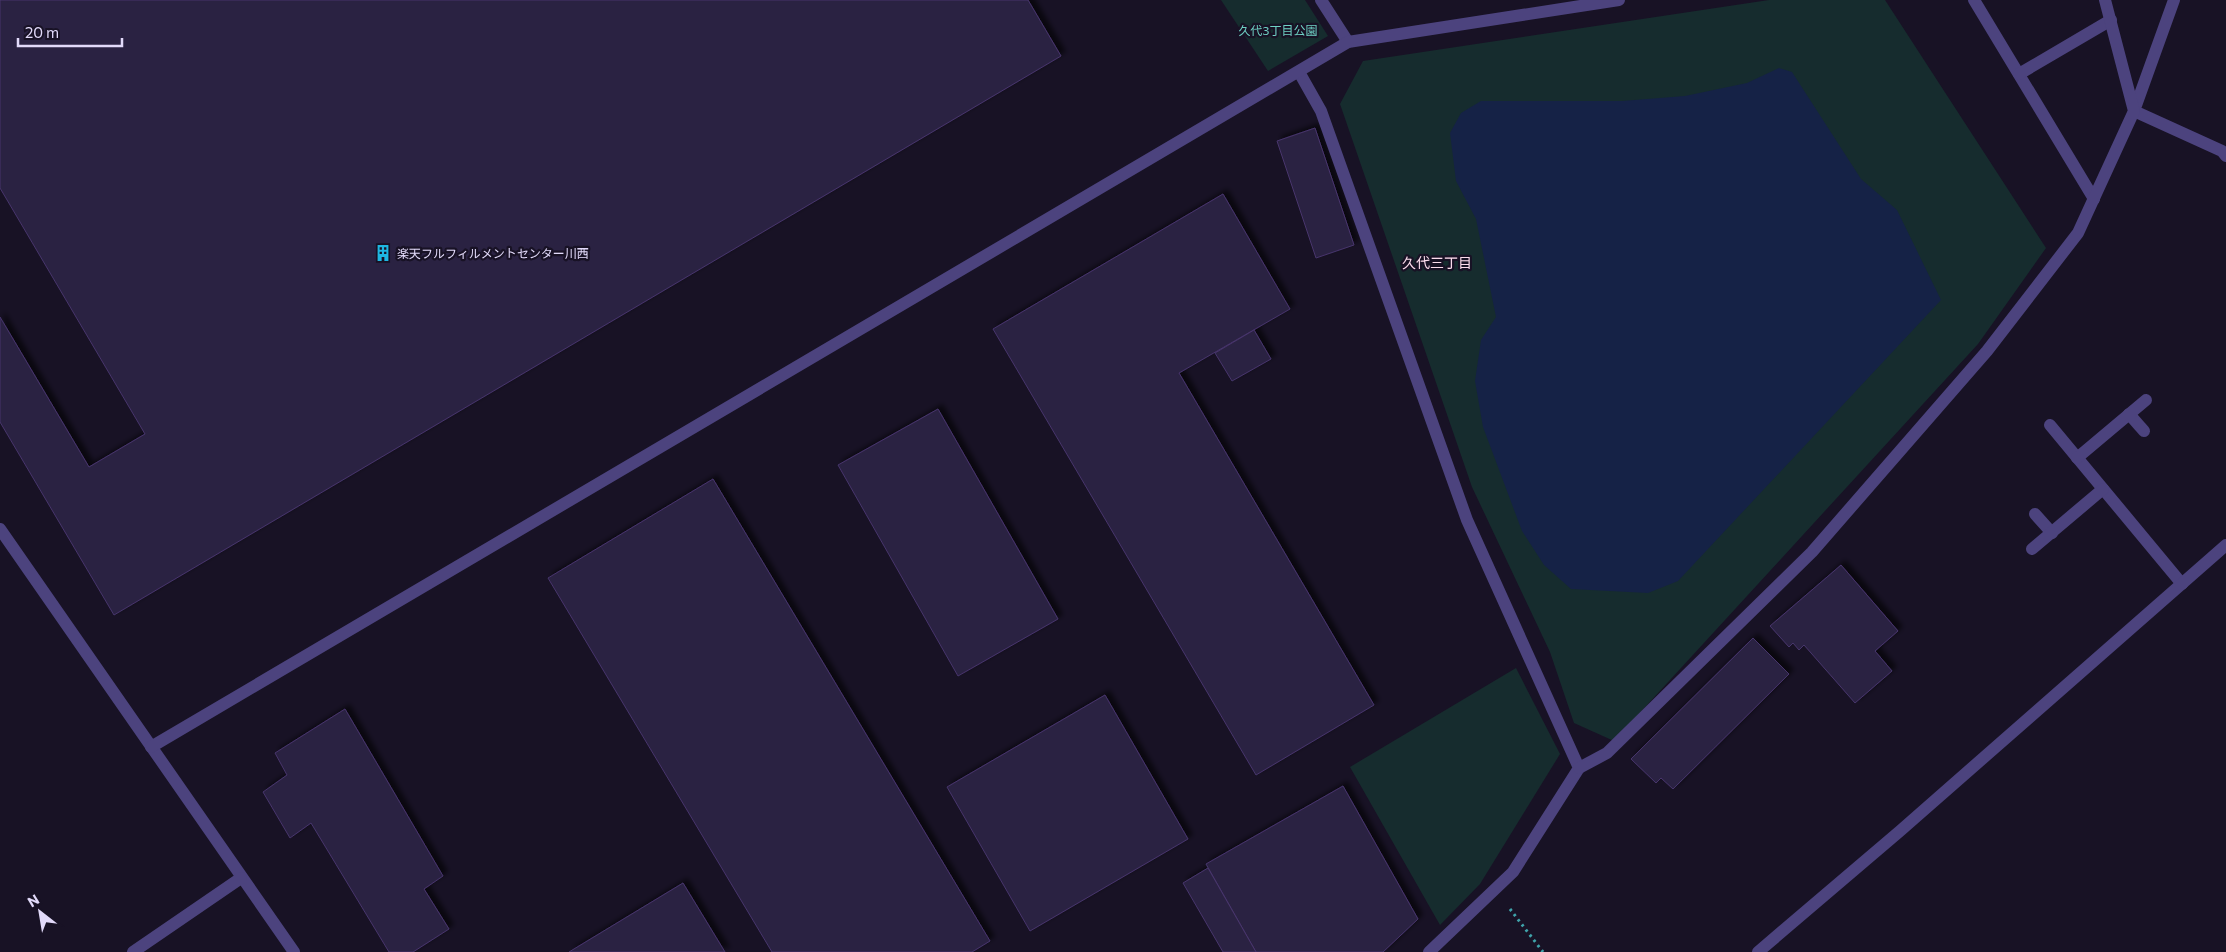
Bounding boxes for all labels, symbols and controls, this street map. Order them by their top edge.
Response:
scale bar [18,15,121,47]
text: 20 m [25,23,59,41]
park label: 久代3丁目公園 [1239,23,1317,37]
building icon: 楽天フルフィルメントセンター川西 [373,243,393,263]
place label: 楽天フルフィルメントセンター川西 [397,246,589,260]
district label: 久代三丁目 [1402,254,1472,271]
north arrow [15,887,65,937]
text: N [24,890,42,910]

